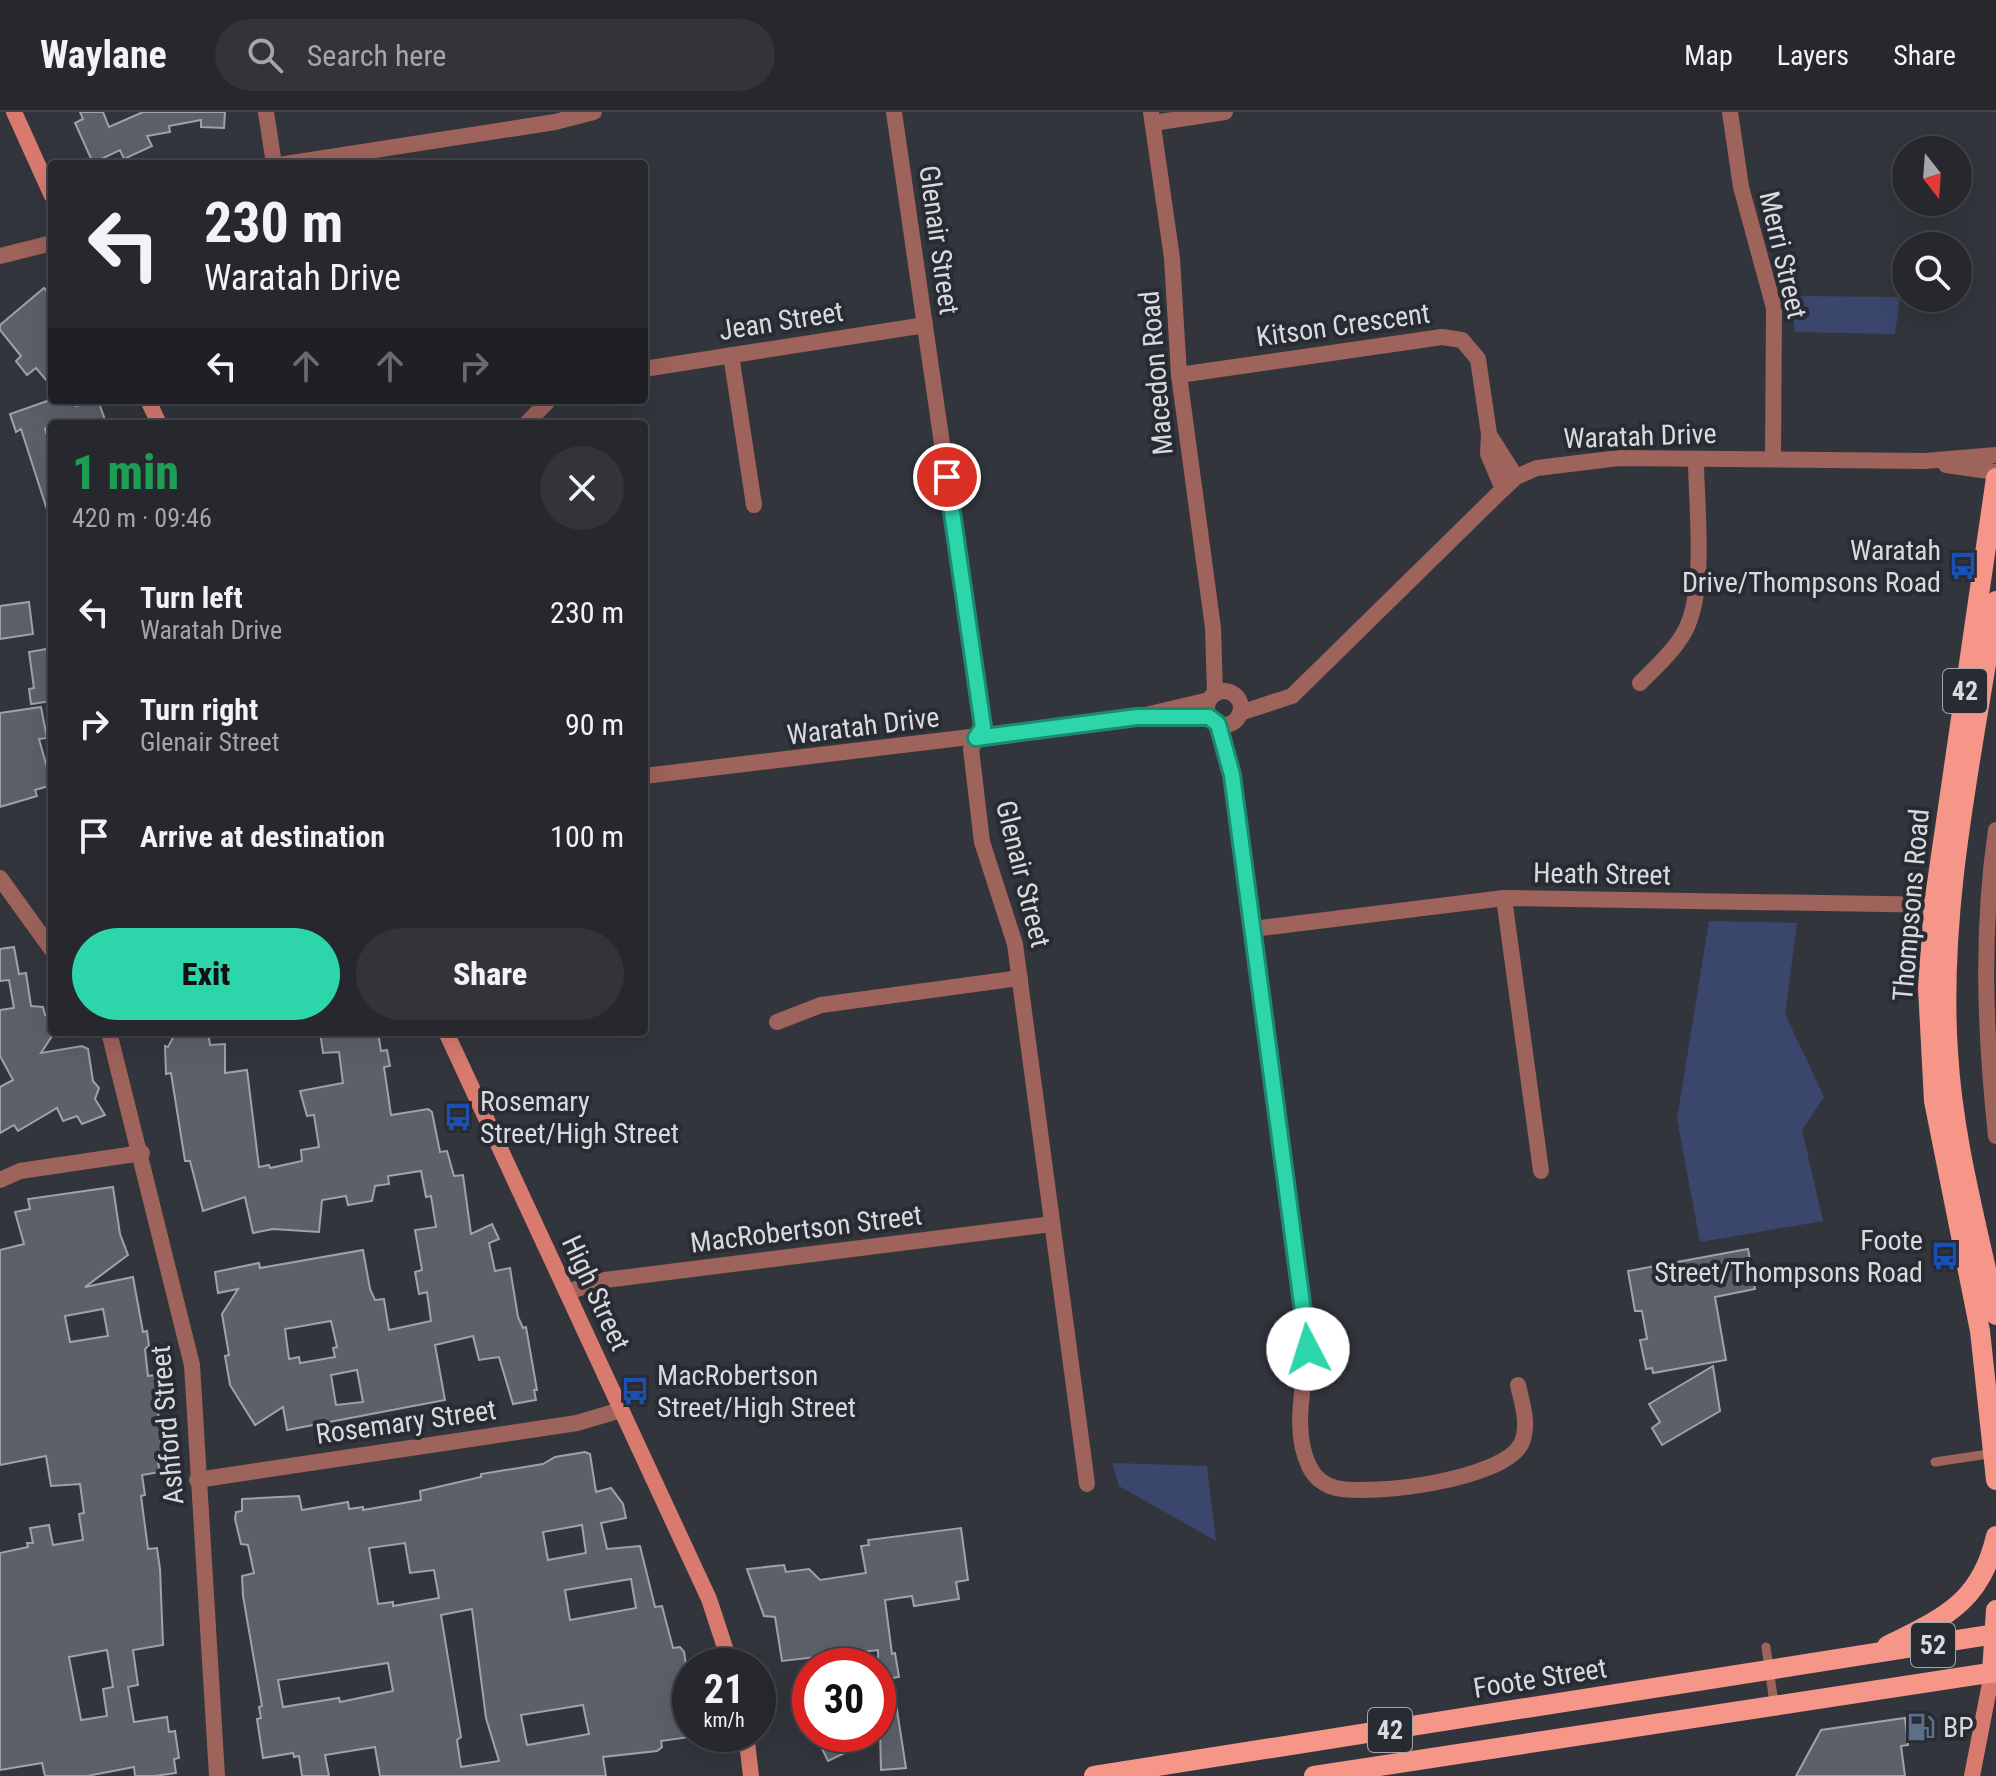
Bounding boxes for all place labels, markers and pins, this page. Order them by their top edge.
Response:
pin [913,443,981,511]
place label: Waratah Drive/Thompsons Road [1682,534,1941,599]
bus stop icon: Waratah Drive/Thompsons Road [1948,551,1978,581]
place label: Rosemary Street/High Street [480,1085,679,1150]
bus stop icon: Rosemary Street/High Street [443,1102,473,1132]
place label: Foote Street/Thompsons Road [1654,1224,1923,1289]
bus stop icon: Foote Street/Thompsons Road [1930,1241,1960,1271]
place label: MacRobertson Street/High Street [657,1359,856,1424]
bus stop icon: MacRobertson Street/High Street [620,1376,650,1406]
place label: BP [1943,1711,1974,1744]
fuel station icon: BP [1906,1712,1936,1742]

